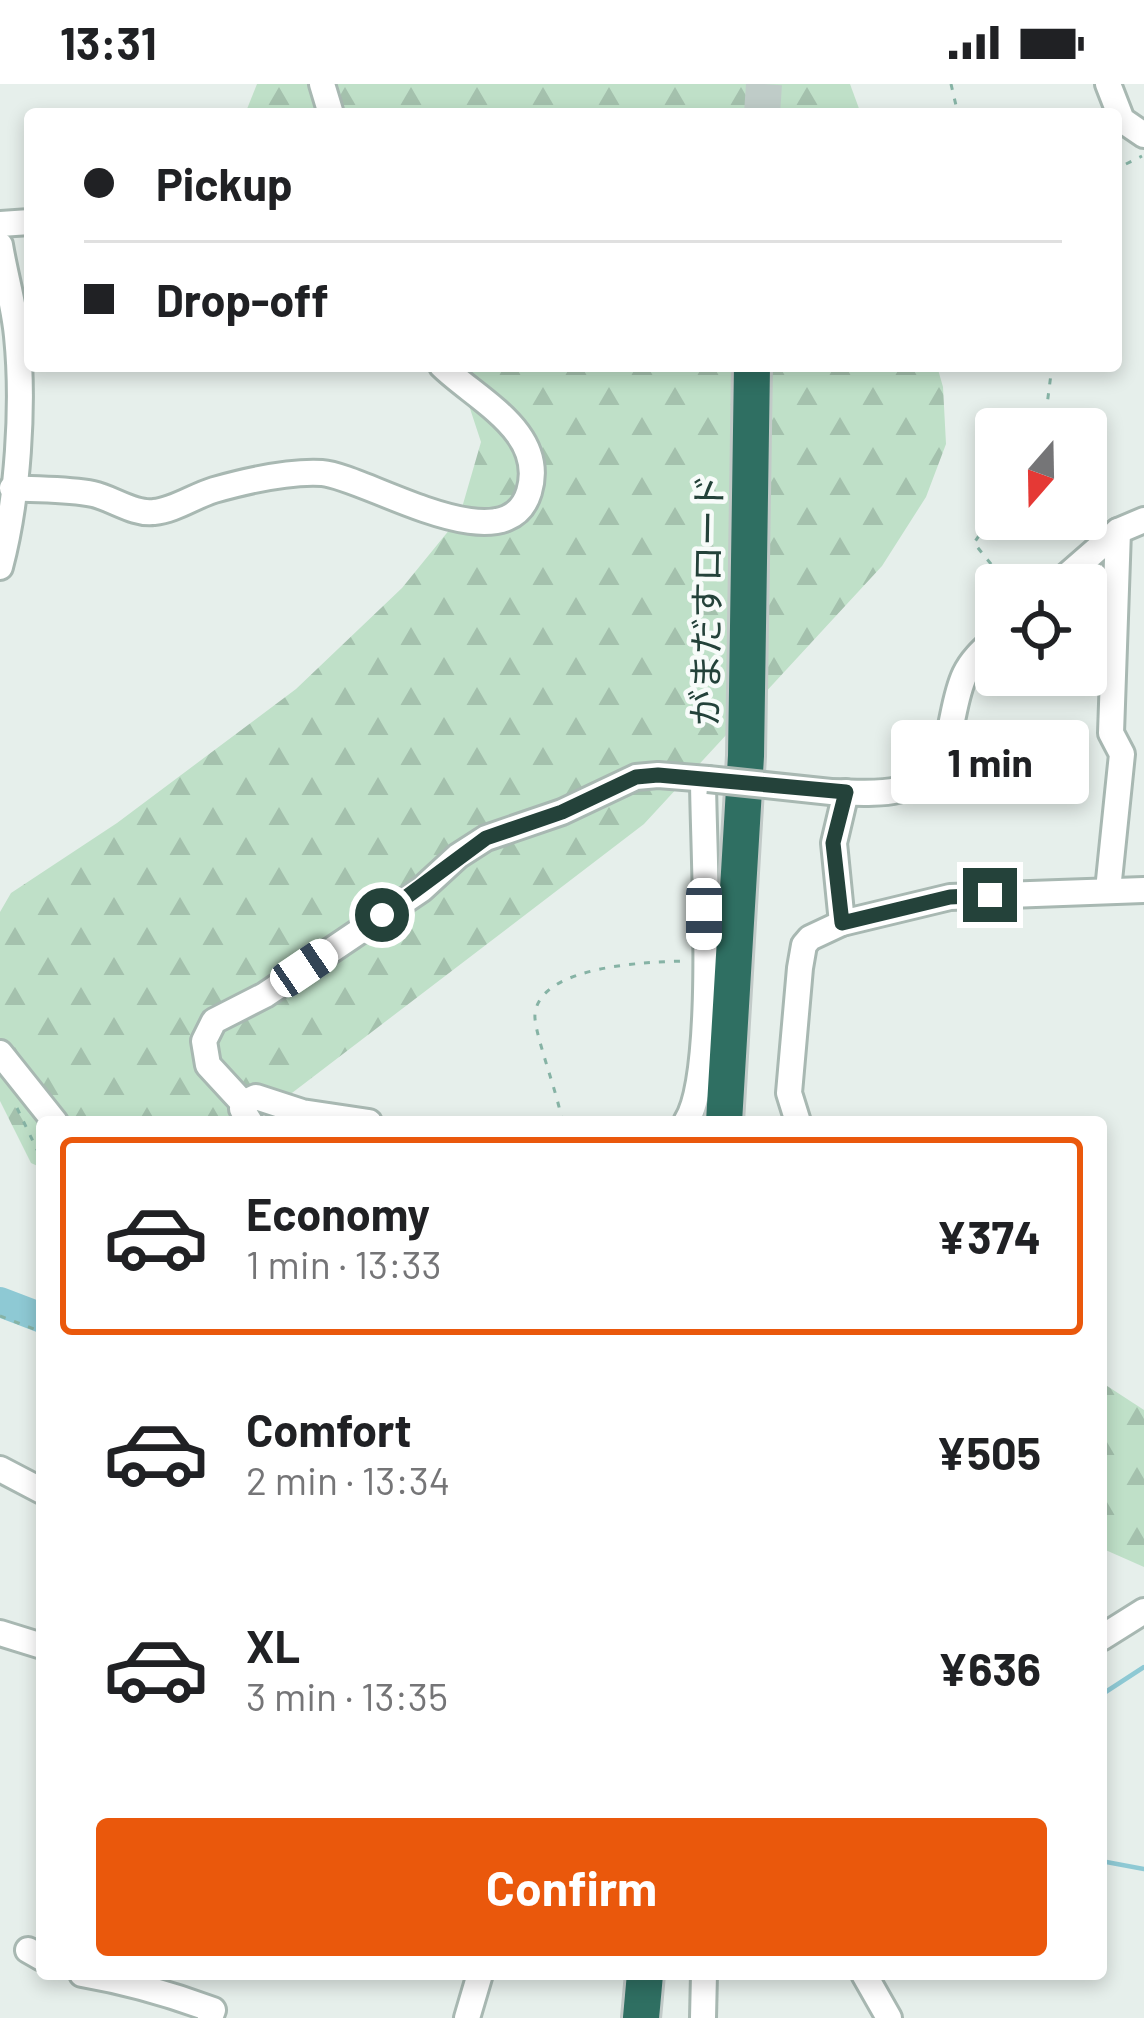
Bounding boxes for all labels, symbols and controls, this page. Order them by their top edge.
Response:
text: 13:31 [60,15,157,69]
text: Pickup [156,156,293,210]
text: Drop-off [156,272,329,326]
north arrow [975,408,1107,540]
map controls [975,408,1107,696]
street label: がまだすロード [682,474,729,726]
button: locate [975,564,1107,696]
callout: 1 min [891,721,1089,805]
text: 1 min [947,738,1033,785]
route end [963,868,1017,922]
car [686,878,722,950]
route start [355,888,409,942]
car [264,933,344,1003]
icon: car [102,1182,210,1290]
text: Economy [246,1186,430,1240]
text: ¥374 [936,1209,1041,1263]
text: 1 min · 13:33 [246,1240,442,1287]
icon: car [102,1398,210,1506]
text: Comfort [246,1402,412,1456]
text: ¥505 [936,1425,1041,1479]
text: 2 min · 13:34 [246,1456,450,1503]
icon: car [102,1614,210,1722]
text: XL [246,1618,300,1672]
text: ¥636 [937,1641,1041,1695]
text: 3 min · 13:35 [246,1672,448,1719]
button: Confirm [96,1818,1047,1956]

